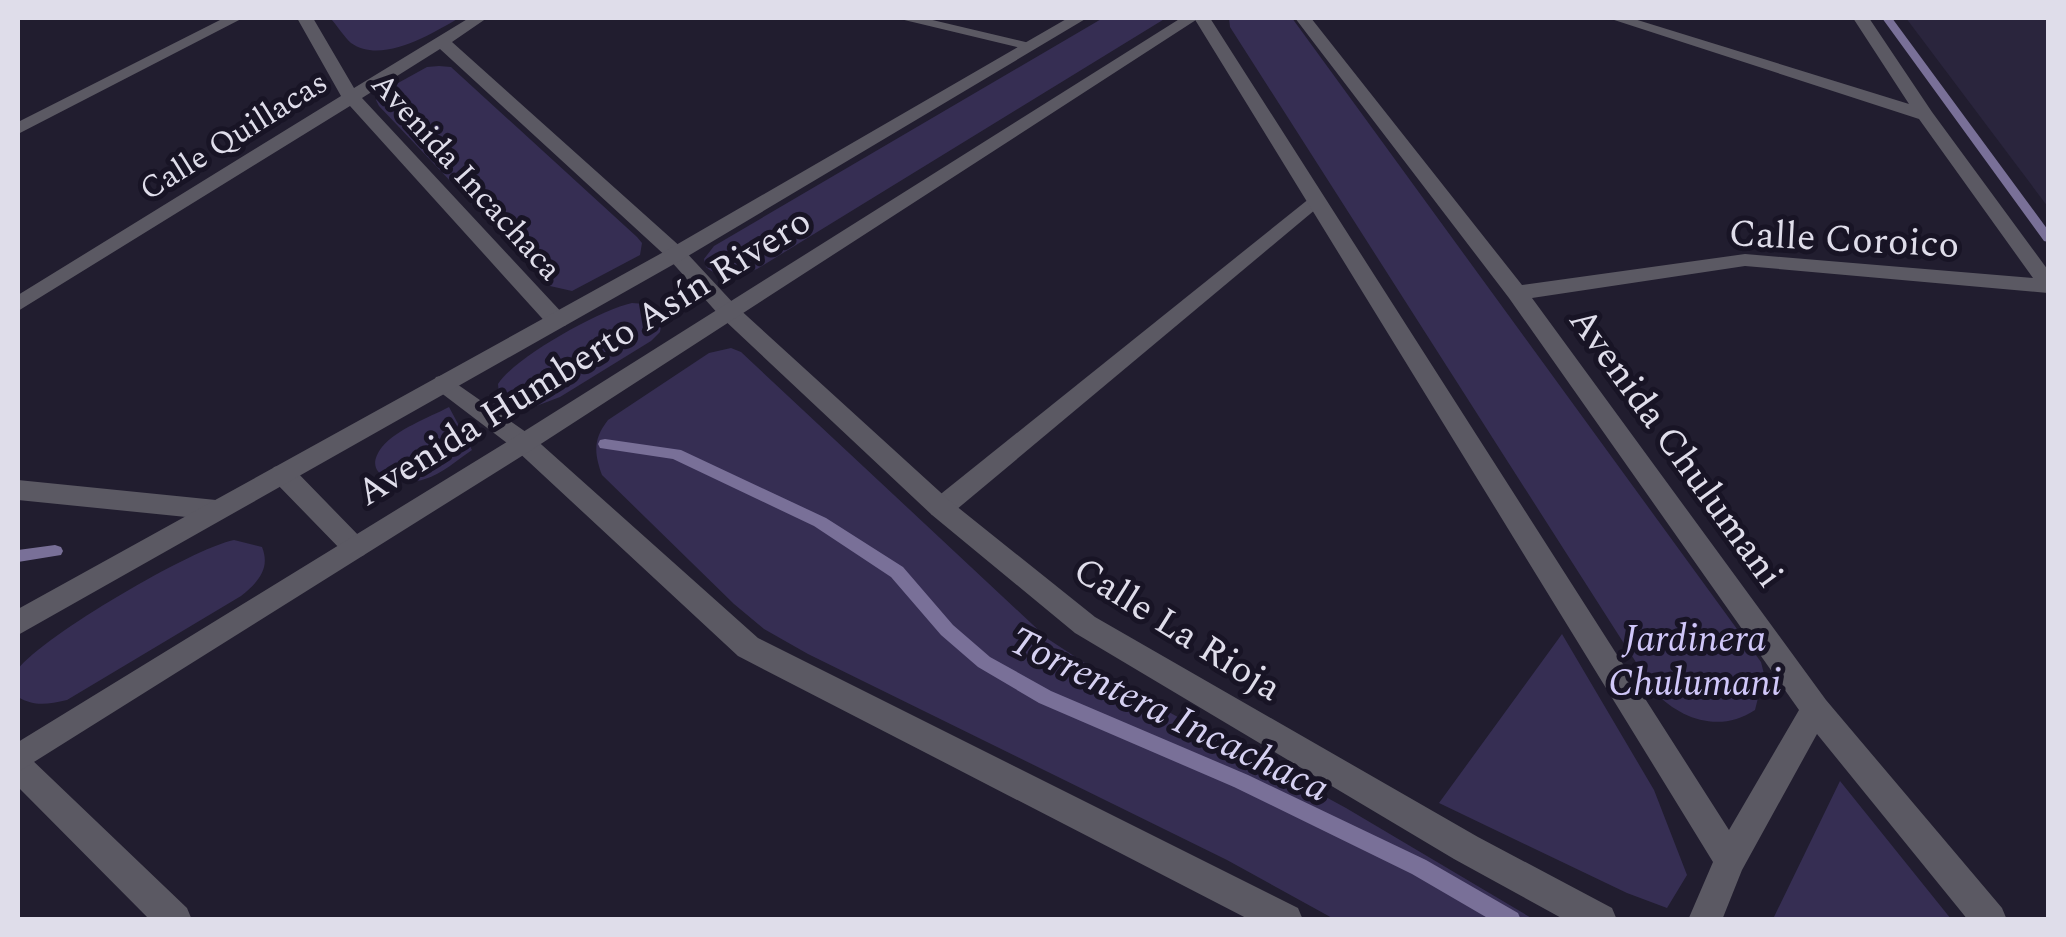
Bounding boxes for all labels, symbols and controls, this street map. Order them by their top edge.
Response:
street label: Calle Quillacas [130,59,338,214]
street label: Avenida Incachaca [359,62,573,293]
street label: Avenida Humberto Asín Rivero [345,194,823,522]
street label: Calle Coroico [1727,205,1961,275]
street label: Avenida Chulumani [1553,296,1797,601]
street label: Calle La Rioja [1061,542,1293,717]
water label: Torrentera Incachaca [998,611,1339,819]
park label: Jardinera Chulumani [1608,611,1782,713]

